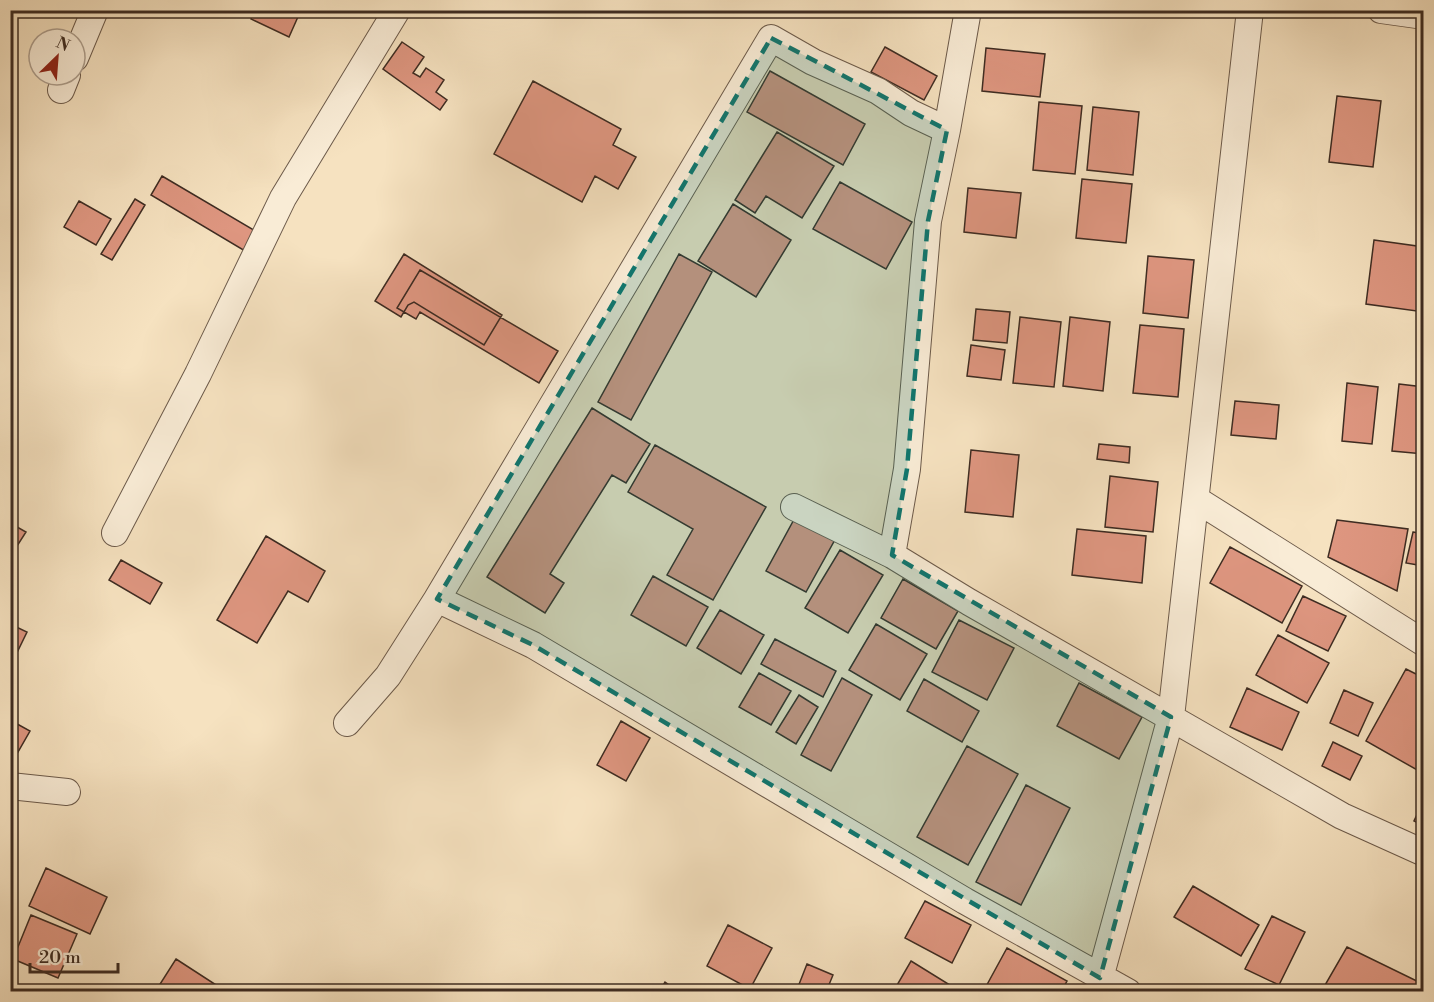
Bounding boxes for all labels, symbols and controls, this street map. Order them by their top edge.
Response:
north arrow [27,27,87,87]
text: N [53,33,73,56]
scale bar [30,936,118,974]
text: 20 m [39,946,81,969]

